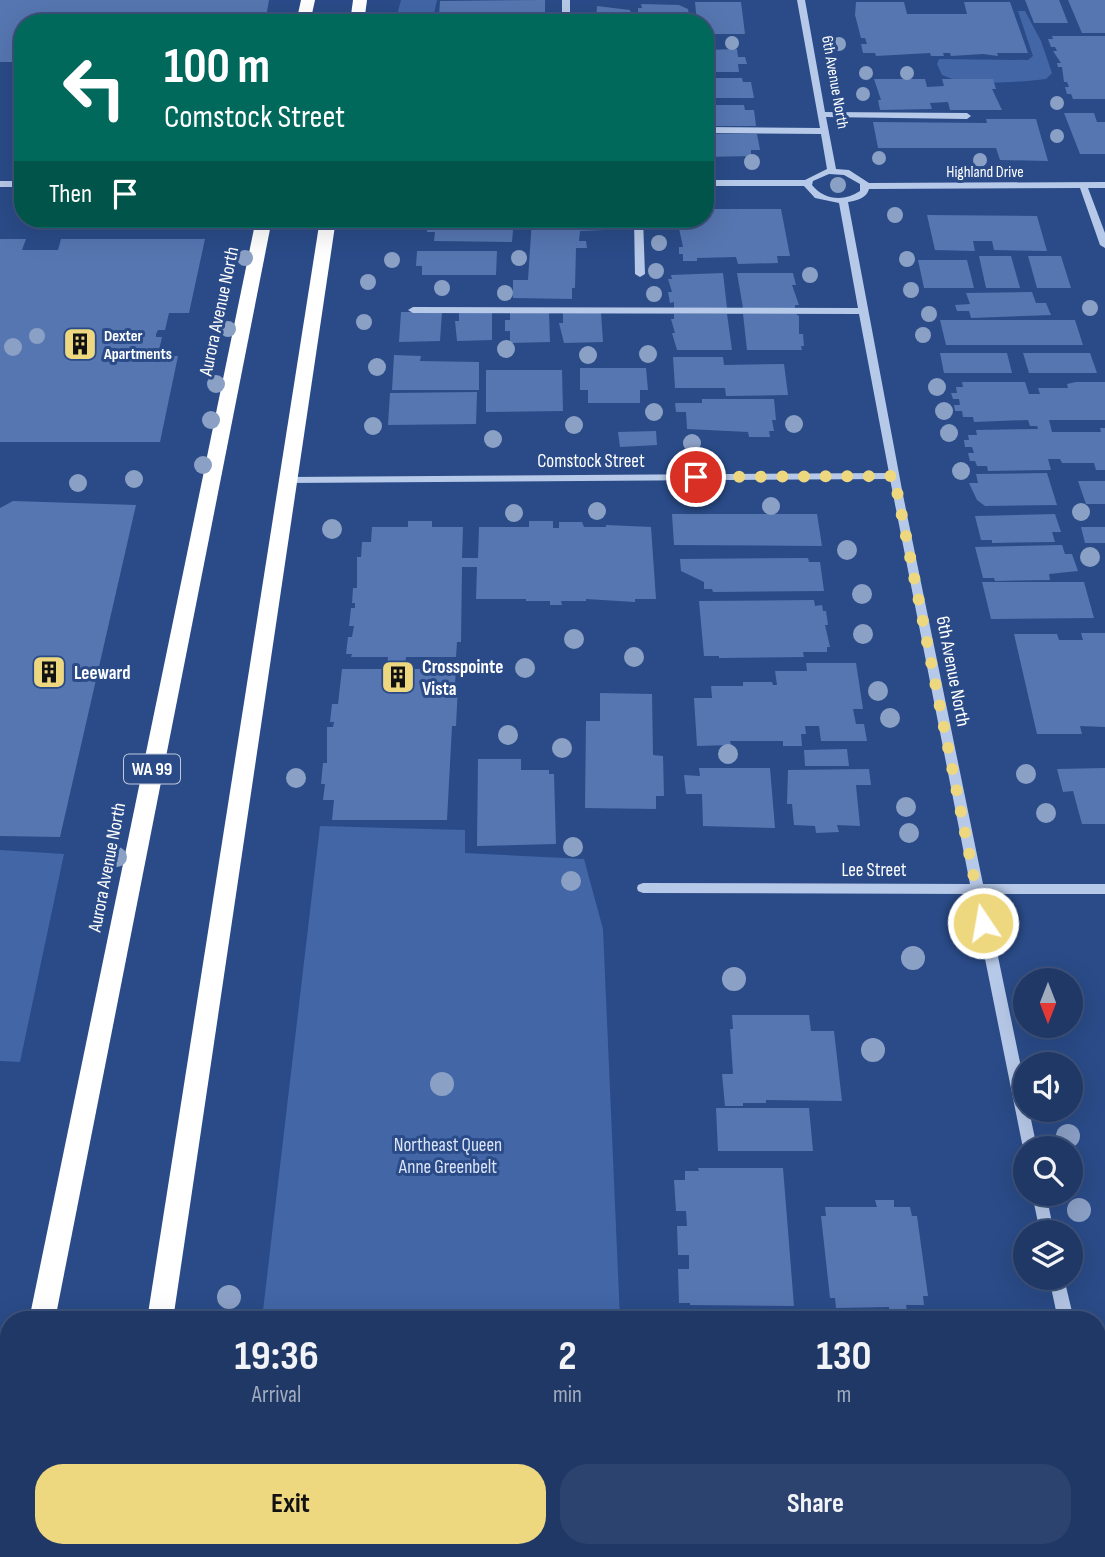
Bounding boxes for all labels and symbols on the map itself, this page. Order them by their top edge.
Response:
street label: 6th Avenue North [817,34,852,130]
street label: Highland Drive [946,163,1024,182]
street label: Aurora Avenue North [194,245,244,379]
building icon: Dexter Apartments [61,325,99,363]
place label: Dexter Apartments [103,327,172,364]
pin [666,447,726,507]
street label: Comstock Street [537,450,645,473]
street label: 6th Avenue North [931,614,974,728]
building icon: Leeward [30,653,68,691]
place label: Crosspointe Vista [422,656,503,701]
building icon: Crosspointe Vista [379,658,417,696]
place label: Leeward [74,662,131,685]
road number: WA 99 [124,754,180,784]
street label: Aurora Avenue North [83,801,131,935]
street label: Lee Street [841,859,907,882]
position arrow [946,886,1020,960]
north arrow [1013,968,1083,1038]
park label: Northeast Queen Anne Greenbelt [394,1134,502,1179]

